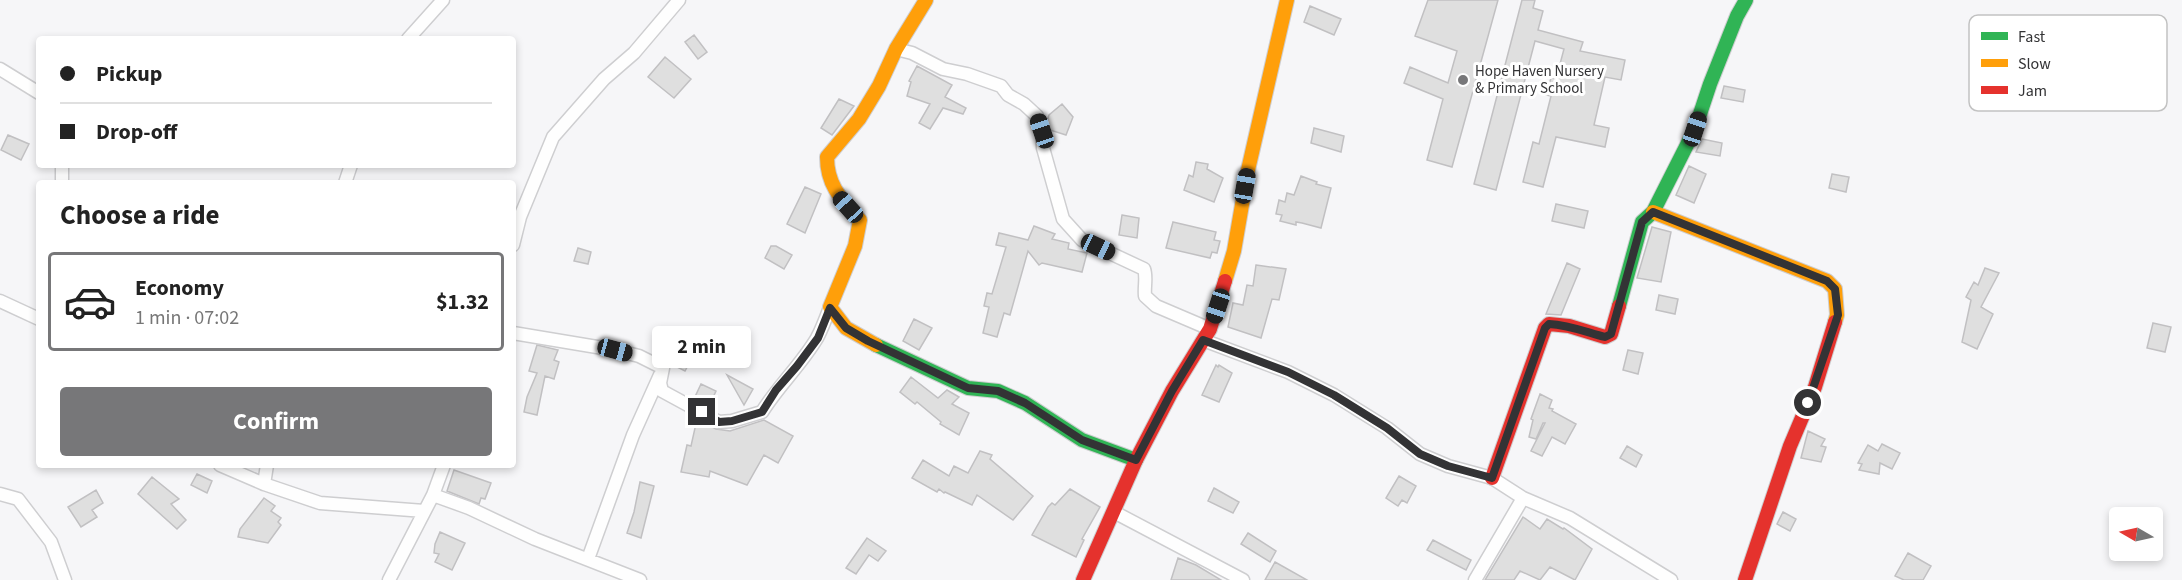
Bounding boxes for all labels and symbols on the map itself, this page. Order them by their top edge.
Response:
legend [1969,15,2167,111]
text: Fast [2018,26,2046,48]
text: Slow [2018,53,2051,75]
place label: Hope Haven Nursery & Primary School [1475,61,1604,99]
marker: Hope Haven Nursery & Primary School [1456,73,1470,87]
text: Jam [2018,80,2047,102]
car [1681,109,1709,149]
car [1028,111,1056,151]
car [1233,167,1257,205]
car [829,188,867,226]
car [1078,231,1118,263]
car [1204,286,1232,326]
callout: 2 min [652,325,752,367]
car [595,337,635,363]
route start [1794,389,1821,416]
route end [688,398,715,425]
north arrow [2109,507,2163,561]

